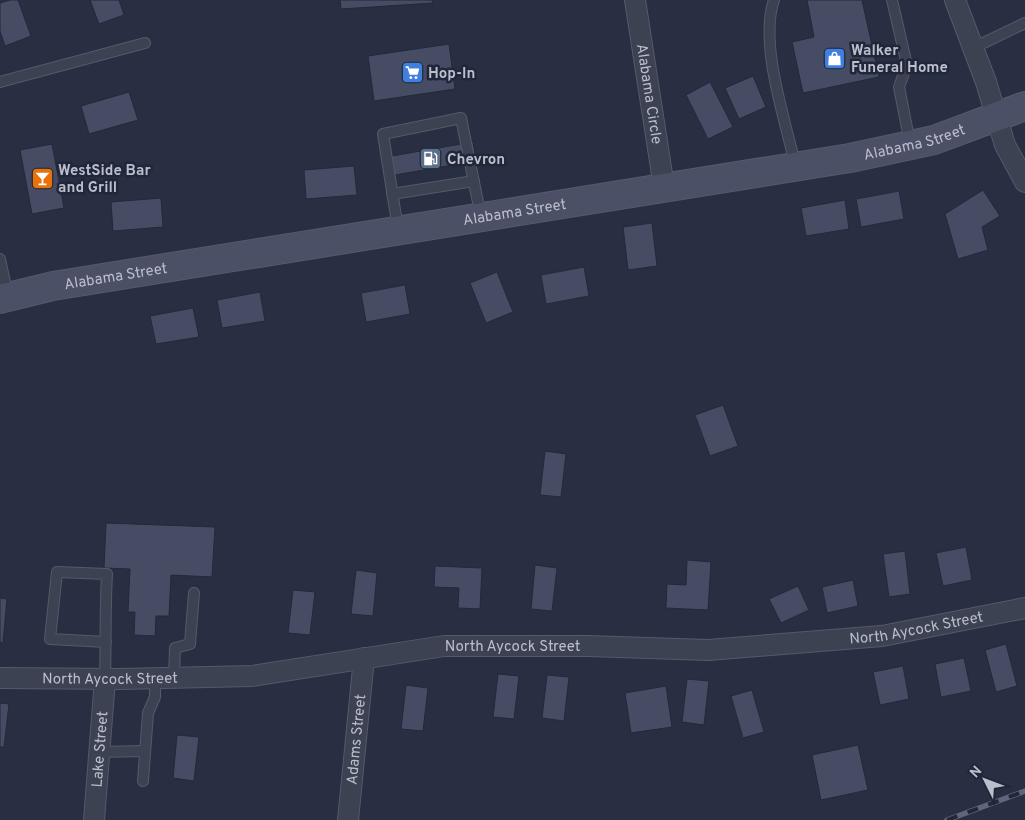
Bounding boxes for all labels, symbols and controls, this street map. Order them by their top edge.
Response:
place label: Walker Funeral Home [851,42,948,78]
street label: Alabama Circle [631,43,665,146]
shop icon: Walker Funeral Home [823,47,847,71]
supermarket icon: Hop-In [400,61,424,85]
place label: Hop-In [428,65,475,84]
street label: Alabama Street [862,121,968,166]
fuel station icon: Chevron [419,147,443,171]
place label: Chevron [447,151,505,170]
place label: WestSide Bar and Grill [58,162,151,198]
bar icon: WestSide Bar and Grill [30,167,54,191]
street label: Alabama Street [462,196,568,231]
street label: Alabama Street [63,260,169,295]
street label: North Aycock Street [849,608,985,650]
street label: North Aycock Street [445,638,580,657]
street label: North Aycock Street [42,670,178,690]
street label: Adams Street [344,693,371,786]
street label: Lake Street [89,710,113,788]
north arrow [960,755,1010,805]
text: N [967,763,986,782]

